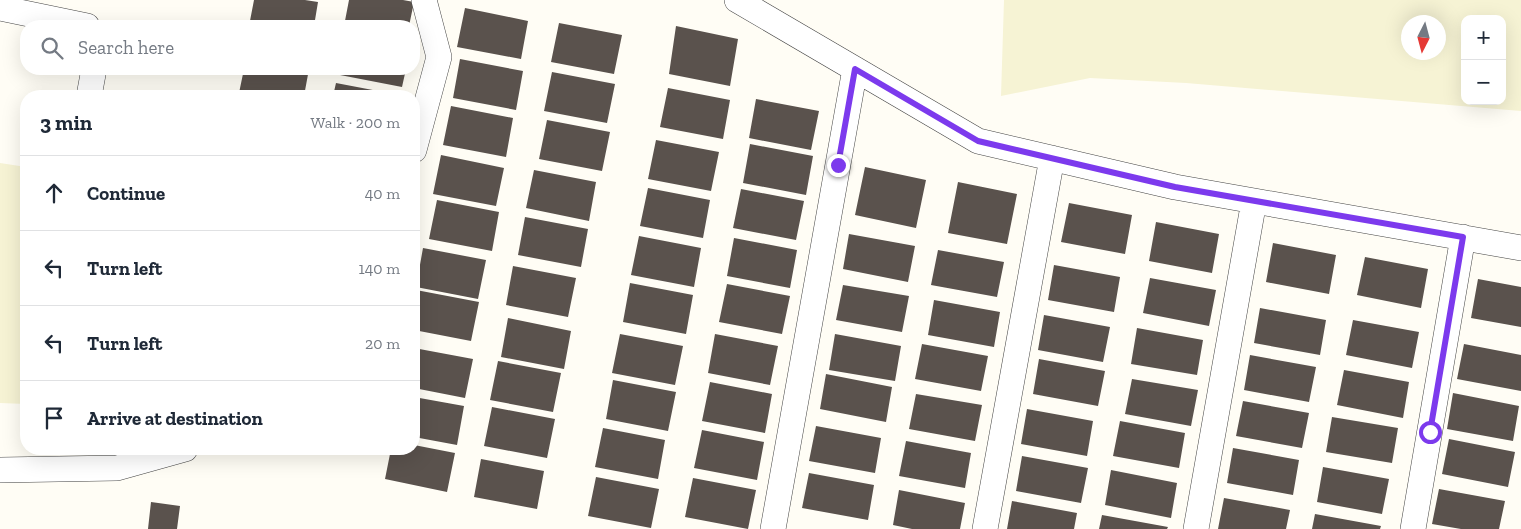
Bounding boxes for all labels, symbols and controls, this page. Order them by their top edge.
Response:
north arrow [1401,15,1446,60]
map controls [1461,15,1506,105]
button: + [1461,15,1506,60]
search box [20,20,420,75]
icon: search [38,34,66,62]
text: Search here [78,36,174,59]
button: − [1461,60,1506,105]
text: 3 min [40,110,92,135]
text: Walk · 200 m [311,113,400,132]
route end [827,154,850,177]
icon: ahead [40,179,68,207]
text: Continue [87,182,165,205]
text: 40 m [365,184,400,203]
icon: left [40,254,68,282]
text: Turn left [87,257,162,280]
text: 140 m [359,259,400,278]
icon: left [40,329,68,357]
text: Turn left [87,332,162,355]
text: 20 m [365,334,400,353]
icon: arrive [40,404,68,432]
text: Arrive at destination [87,407,263,430]
route start [1419,421,1442,444]

